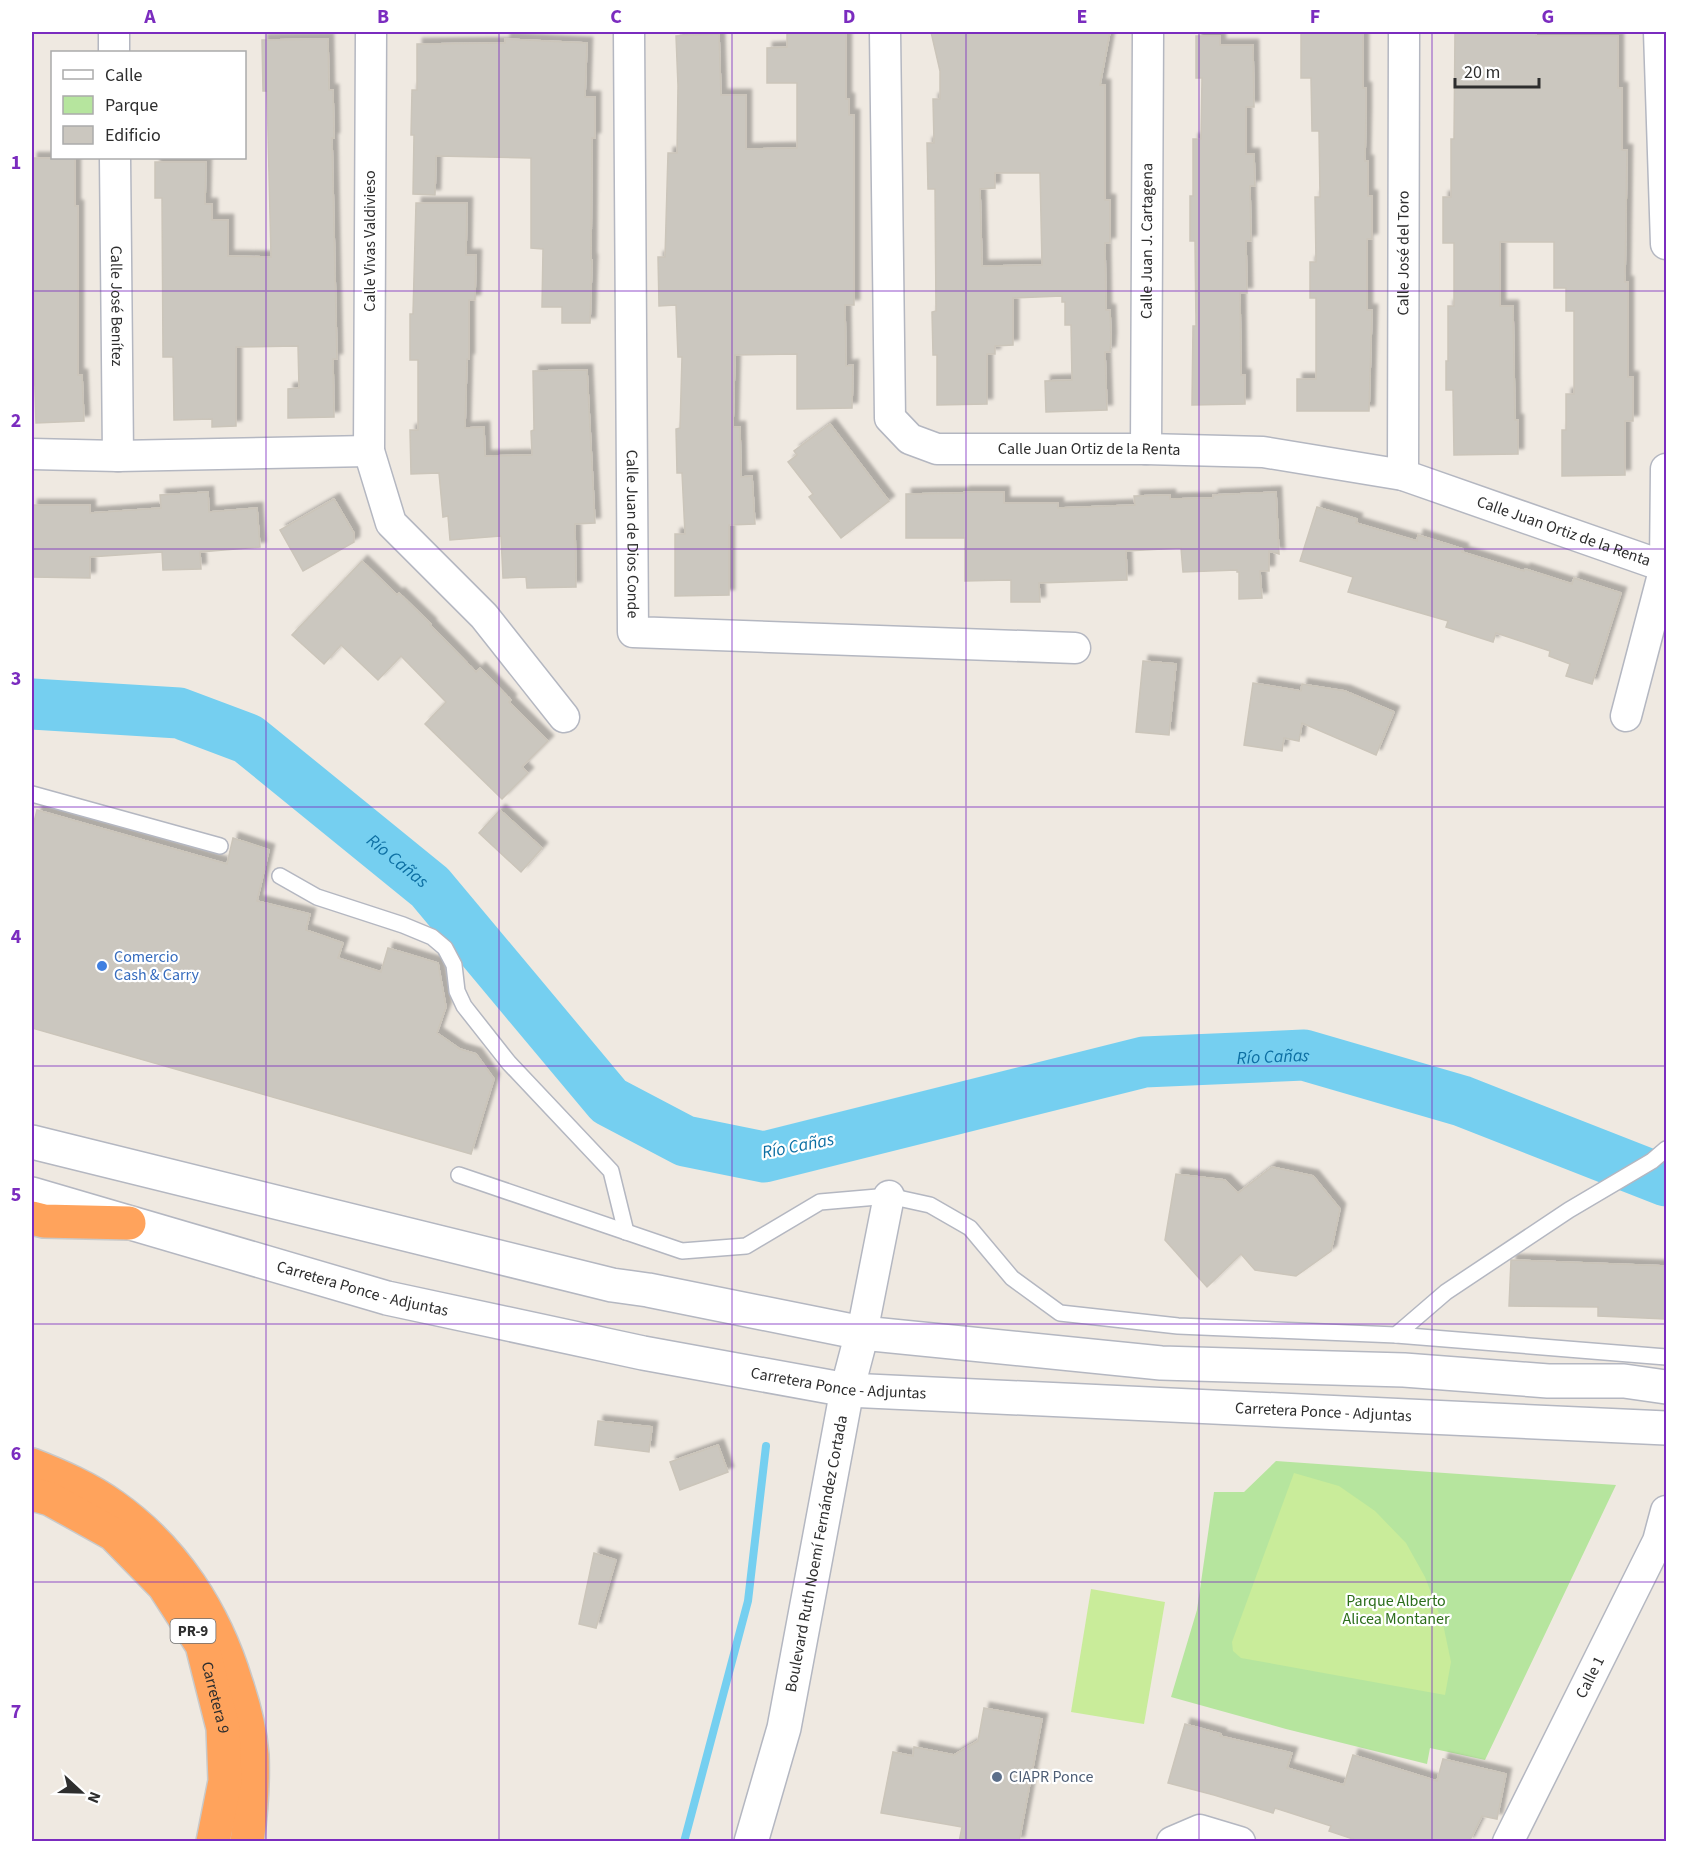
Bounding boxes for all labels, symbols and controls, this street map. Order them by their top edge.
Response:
text: A [143,3,156,31]
text: B [377,3,389,31]
text: C [610,3,622,31]
text: D [843,3,855,31]
text: E [1077,3,1087,31]
text: F [1310,3,1320,31]
text: G [1542,3,1554,31]
legend [51,51,246,159]
scale bar [1455,51,1539,89]
text: 20 m [1464,60,1500,85]
text: Calle [105,63,143,88]
text: Parque [105,93,158,118]
text: Edificio [105,123,161,148]
text: 1 [11,149,21,177]
street label: Calle Juan J. Cartagena [1136,163,1158,319]
street label: Calle Vivas Valdivieso [359,170,381,312]
street label: Calle José del Toro [1392,190,1415,316]
street label: Calle José Benítez [105,246,128,367]
text: 2 [11,407,21,435]
street label: Calle Juan Ortiz de la Renta [998,438,1181,461]
street label: Calle Juan de Dios Conde [621,450,644,619]
street label: Calle Juan Ortiz de la Renta [1474,491,1654,572]
text: 3 [11,665,21,693]
water label: Río Cañas [361,828,434,894]
text: 4 [11,923,22,951]
place label: Comercio Cash & Carry [114,946,199,986]
marker: Comercio Cash & Carry [95,959,109,973]
water label: Río Cañas [1236,1042,1313,1070]
water label: Río Cañas [760,1127,836,1165]
text: 5 [11,1181,21,1209]
street label: Carretera Ponce - Adjuntas [274,1255,451,1322]
street label: Carretera Ponce - Adjuntas [749,1362,927,1405]
street label: Carretera Ponce - Adjuntas [1235,1397,1413,1427]
street label: Boulevard Ruth Noemí Fernández Cortada [780,1413,853,1694]
text: 6 [11,1440,21,1468]
park label: Parque Alberto Alicea Montaner [1342,1590,1450,1630]
road number: PR-9 [170,1619,216,1643]
street label: Calle 1 [1570,1652,1610,1702]
street label: Carretera 9 [196,1659,234,1734]
text: 7 [11,1698,21,1726]
north arrow [51,1762,111,1822]
place label: CIAPR Ponce [1009,1766,1093,1788]
marker: CIAPR Ponce [990,1770,1004,1784]
text: N [82,1788,106,1806]

